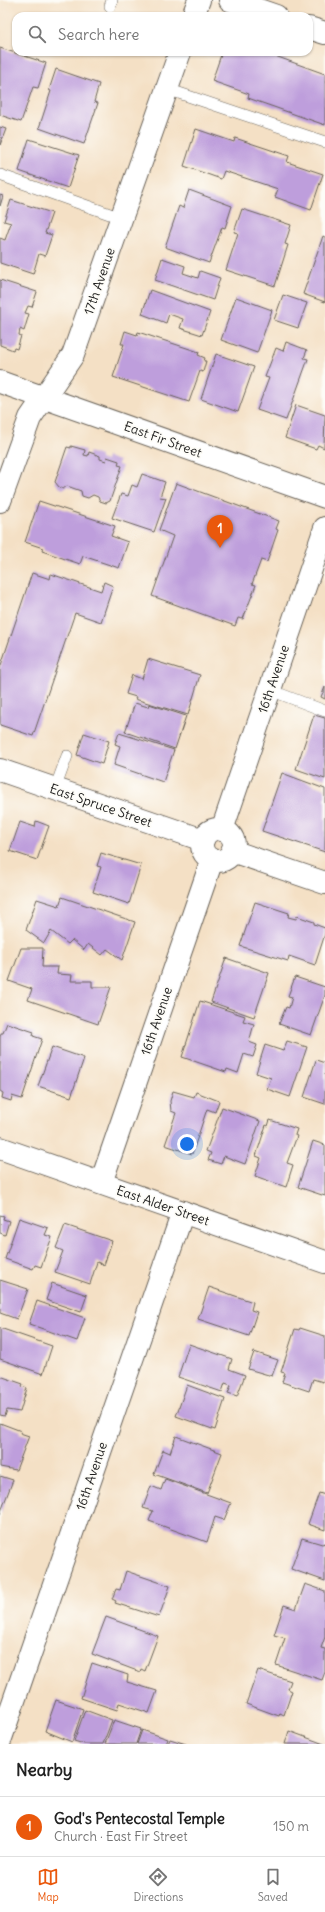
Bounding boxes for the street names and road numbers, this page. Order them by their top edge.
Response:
street label: 17th Avenue [80,245,119,317]
street label: East Fir Street [122,418,205,462]
street label: 16th Avenue [254,643,293,716]
street label: East Spruce Street [48,780,155,831]
street label: 16th Avenue [137,985,176,1058]
street label: East Alder Street [114,1182,212,1230]
street label: 16th Avenue [72,1440,111,1513]

